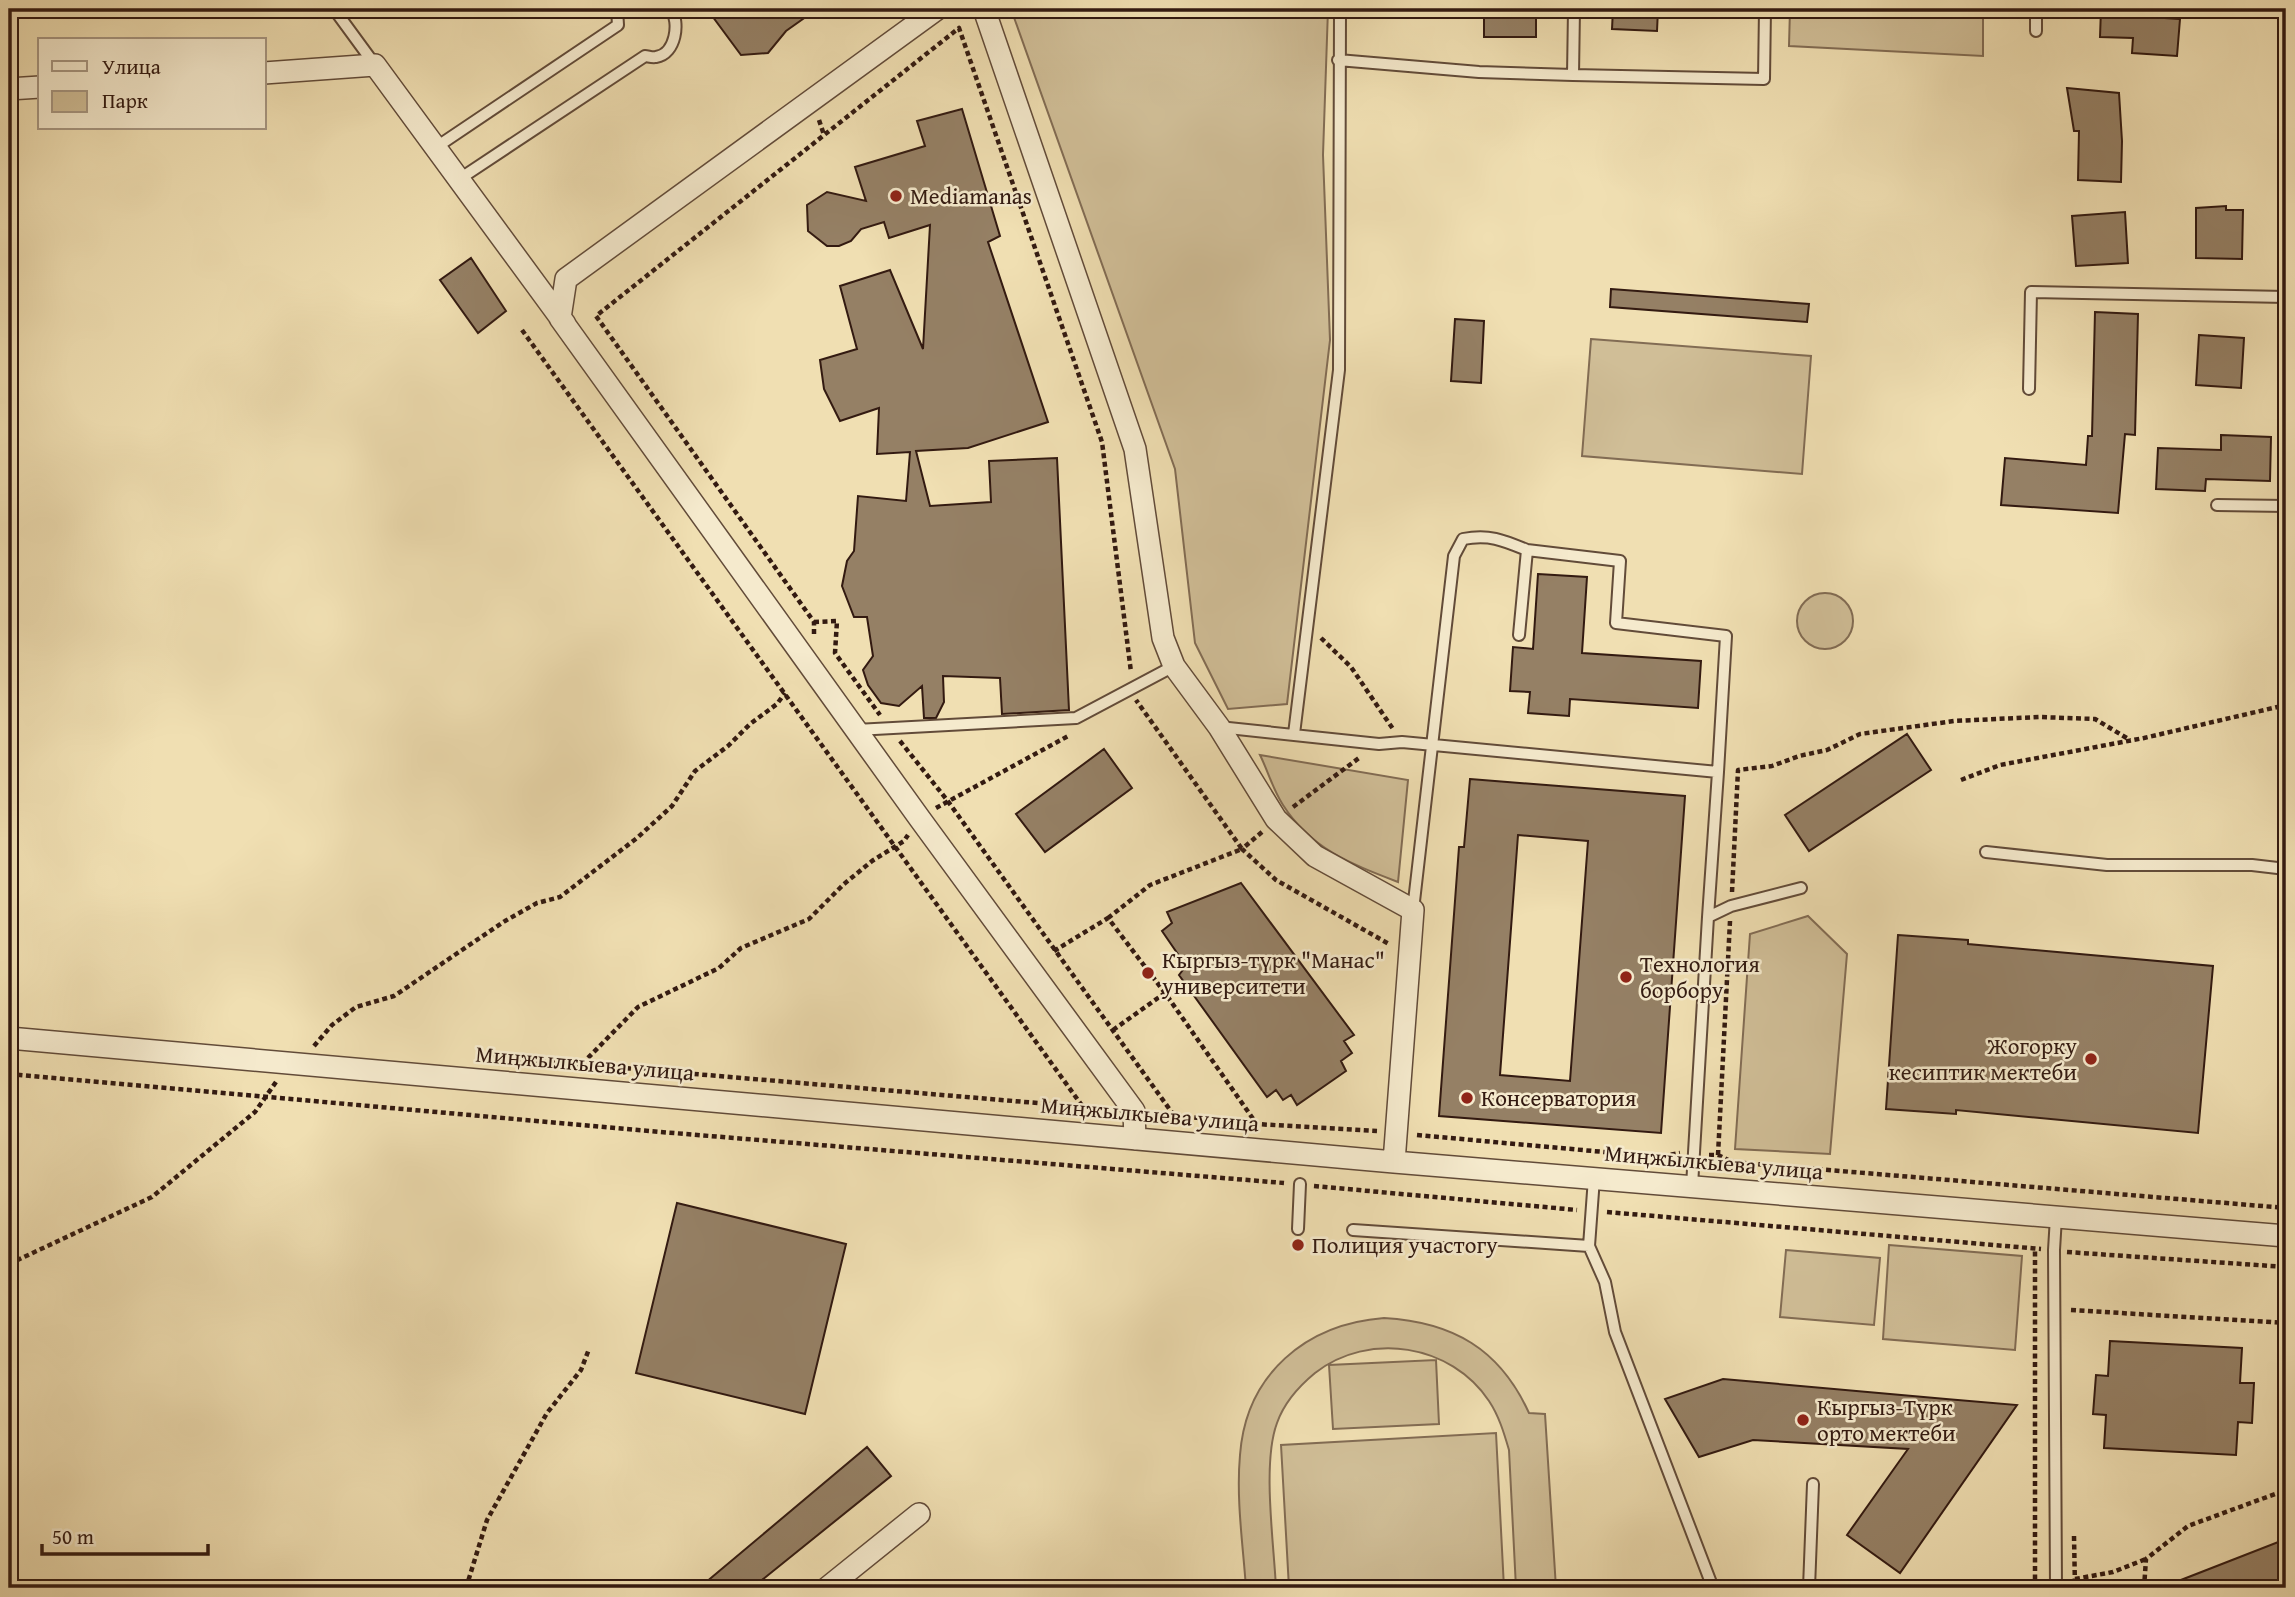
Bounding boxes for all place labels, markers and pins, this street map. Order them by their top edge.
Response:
place label: Mediamanas [910,179,1032,212]
marker: Mediamanas [888,188,904,204]
place label: Кыргыз-түрк "Манас" университети [1161,943,1385,1002]
place label: Технология борбору [1640,947,1760,1006]
marker: Кыргыз-түрк "Манас" университети [1140,965,1156,981]
marker: Технология борбору [1618,969,1634,985]
place label: Жогорку кесиптик мектеби [1889,1029,2077,1088]
marker: Жогорку кесиптик мектеби [2083,1051,2099,1067]
place label: Консерватория [1481,1081,1637,1114]
marker: Консерватория [1459,1090,1475,1106]
place label: Полиция участогу [1312,1228,1498,1261]
marker: Полиция участогу [1290,1237,1306,1253]
place label: Кыргыз-Түрк орто мектеби [1817,1390,1956,1449]
marker: Кыргыз-Түрк орто мектеби [1795,1412,1811,1428]

